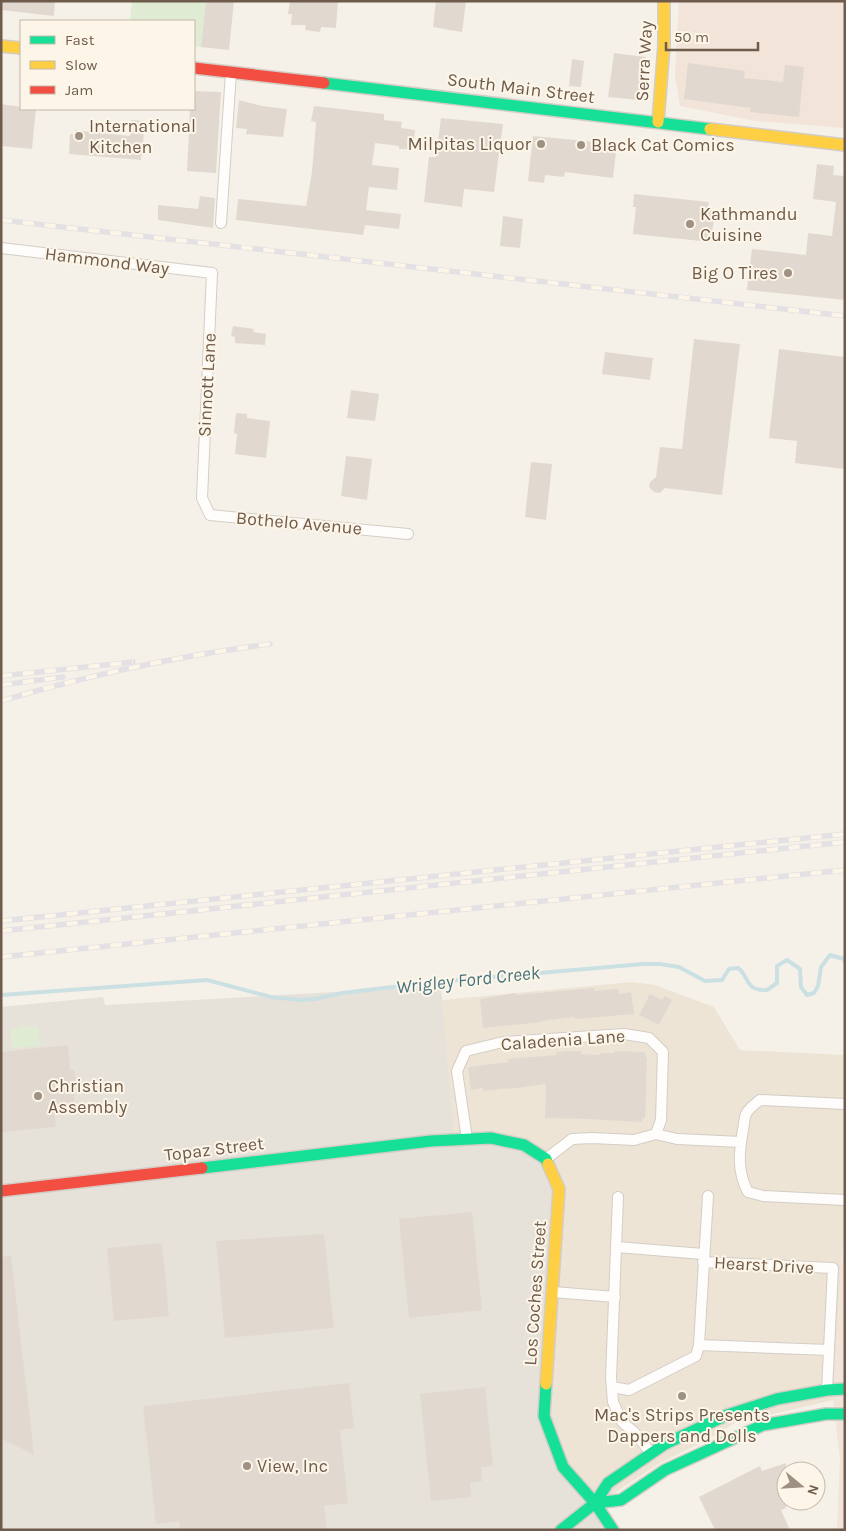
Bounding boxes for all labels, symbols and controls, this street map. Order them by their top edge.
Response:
street label: Serra Way [631,19,657,102]
legend [20,20,195,110]
scale bar [666,20,758,52]
text: 50 m [674,28,709,46]
text: Fast [65,31,95,49]
text: Slow [65,56,97,74]
street label: South Main Street [446,68,596,108]
text: Jam [65,81,93,99]
place label: International Kitchen [89,115,196,158]
marker: International Kitchen [73,130,85,142]
place label: Milpitas Liquor [408,133,531,155]
place label: Black Cat Comics [591,134,735,156]
marker: Milpitas Liquor [535,138,547,150]
marker: Black Cat Comics [575,139,587,151]
place label: Kathmandu Cuisine [700,203,798,246]
marker: Kathmandu Cuisine [684,218,696,230]
street label: Hammond Way [44,242,171,280]
place label: Big O Tires [692,262,778,284]
marker: Big O Tires [782,267,794,279]
street label: Sinnott Lane [193,332,221,438]
street label: Bothelo Avenue [235,507,363,539]
water label: Wrigley Ford Creek [395,961,541,999]
street label: Caladenia Lane [500,1025,626,1055]
place label: Christian Assembly [48,1075,128,1118]
marker: Christian Assembly [32,1090,44,1102]
street label: Topaz Street [163,1132,265,1166]
street label: Los Coches Street [519,1219,551,1366]
street label: Hearst Drive [713,1251,815,1279]
marker: Mac's Strips Presents Dappers and Dolls [676,1390,688,1402]
place label: Mac's Strips Presents Dappers and Dolls [594,1404,770,1447]
place label: View, Inc [257,1455,328,1477]
marker: View, Inc [241,1460,253,1472]
north arrow [776,1461,826,1511]
text: N [803,1482,823,1497]

